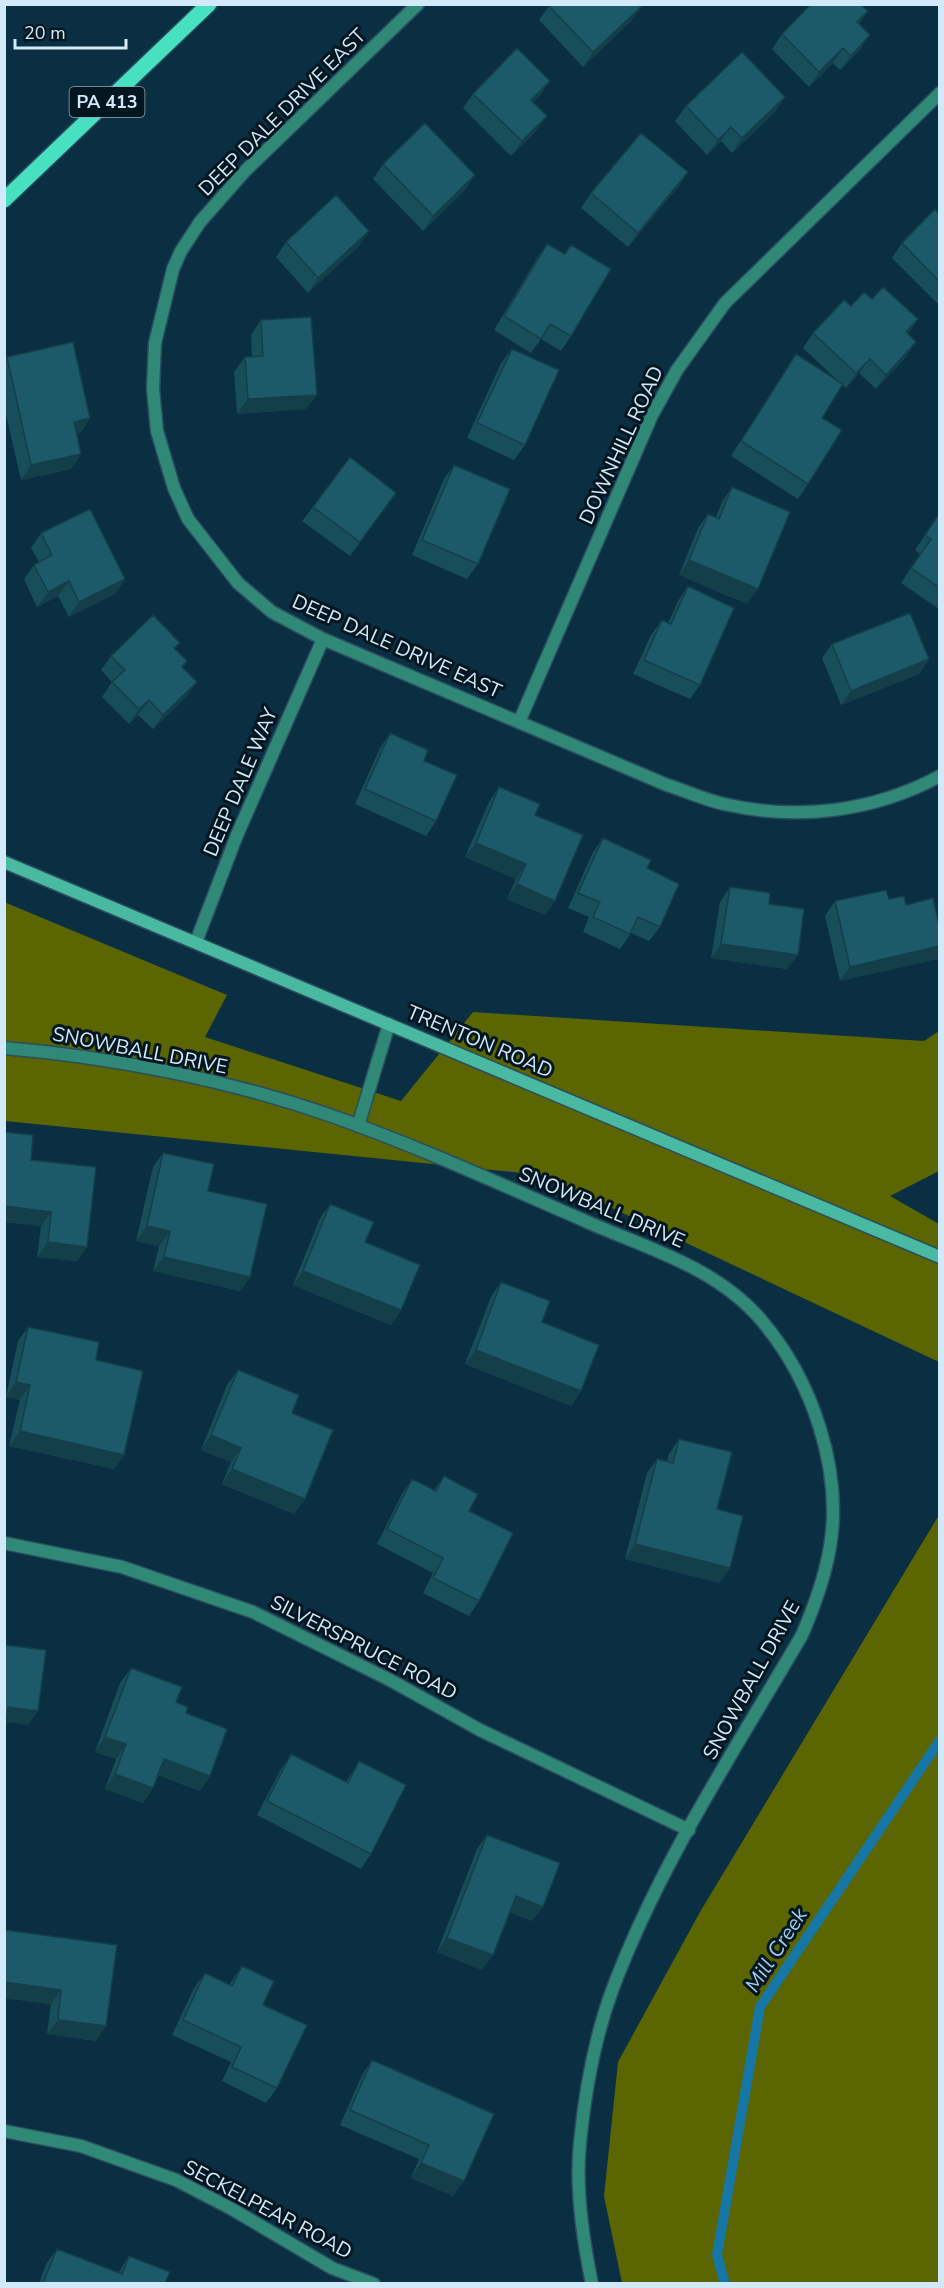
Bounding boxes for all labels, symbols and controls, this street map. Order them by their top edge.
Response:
scale bar [15,12,126,50]
text: 20 m [24,21,66,45]
street label: DEEP DALE DRIVE EAST [193,23,372,202]
road number: PA 413 [70,87,144,117]
street label: DOWNHILL ROAD [573,362,670,529]
street label: DEEP DALE DRIVE EAST [288,588,506,705]
street label: DEEP DALE WAY [197,703,284,861]
street label: TRENTON ROAD [403,999,557,1084]
street label: SNOWBALL DRIVE [50,1020,230,1081]
street label: SNOWBALL DRIVE [515,1160,689,1255]
street label: SILVERSPRUCE ROAD [266,1589,462,1706]
street label: SNOWBALL DRIVE [697,1596,806,1765]
water label: Mill Creek [738,1902,814,1997]
street label: SECKELPEAR ROAD [179,2154,357,2265]

